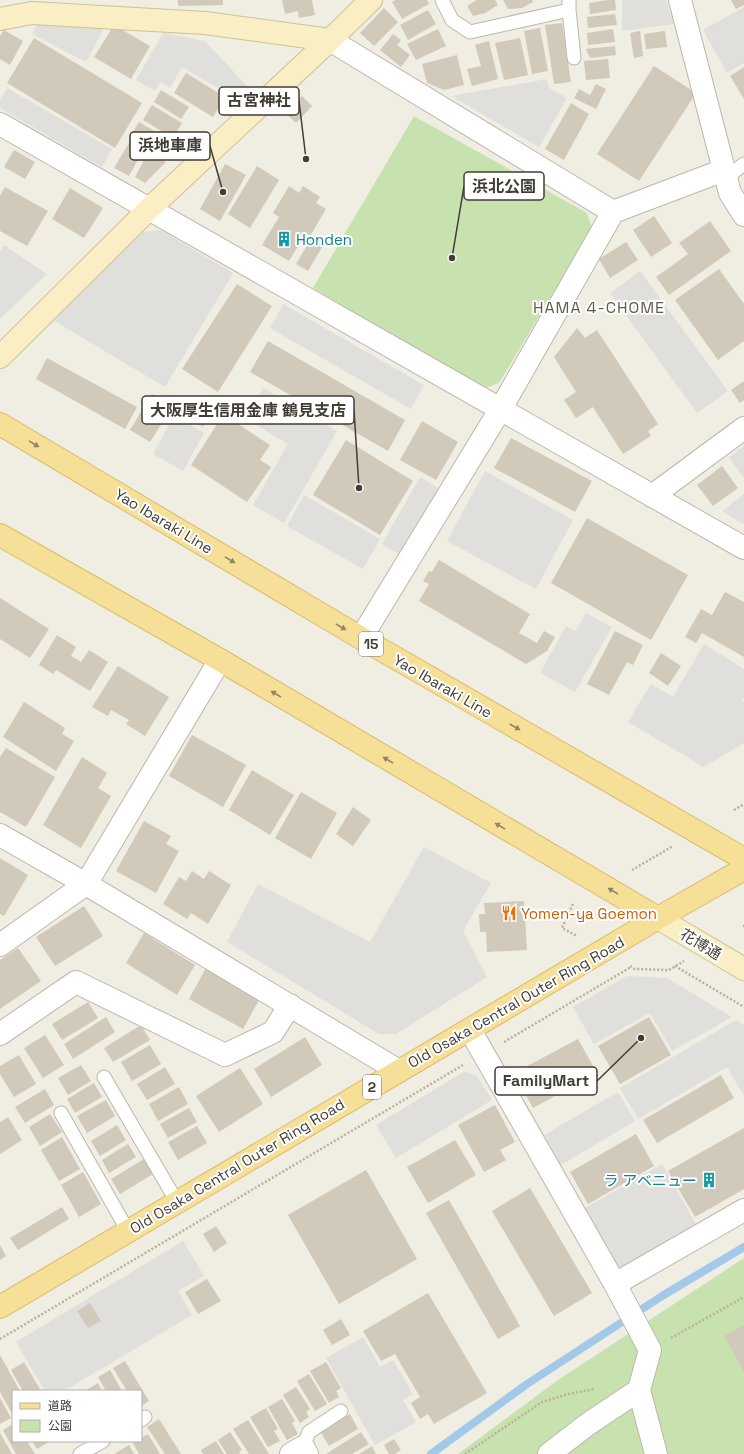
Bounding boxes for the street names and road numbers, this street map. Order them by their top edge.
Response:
street label: Yao Ibaraki Line [112,484,217,558]
road number: 15 [359,632,383,656]
street label: Yao Ibaraki Line [390,650,496,722]
street label: 花博通 [677,924,725,964]
street label: Old Osaka Central Outer Ring Road [404,932,628,1072]
road number: 2 [363,1075,381,1099]
street label: Old Osaka Central Outer Ring Road [126,1094,348,1238]

